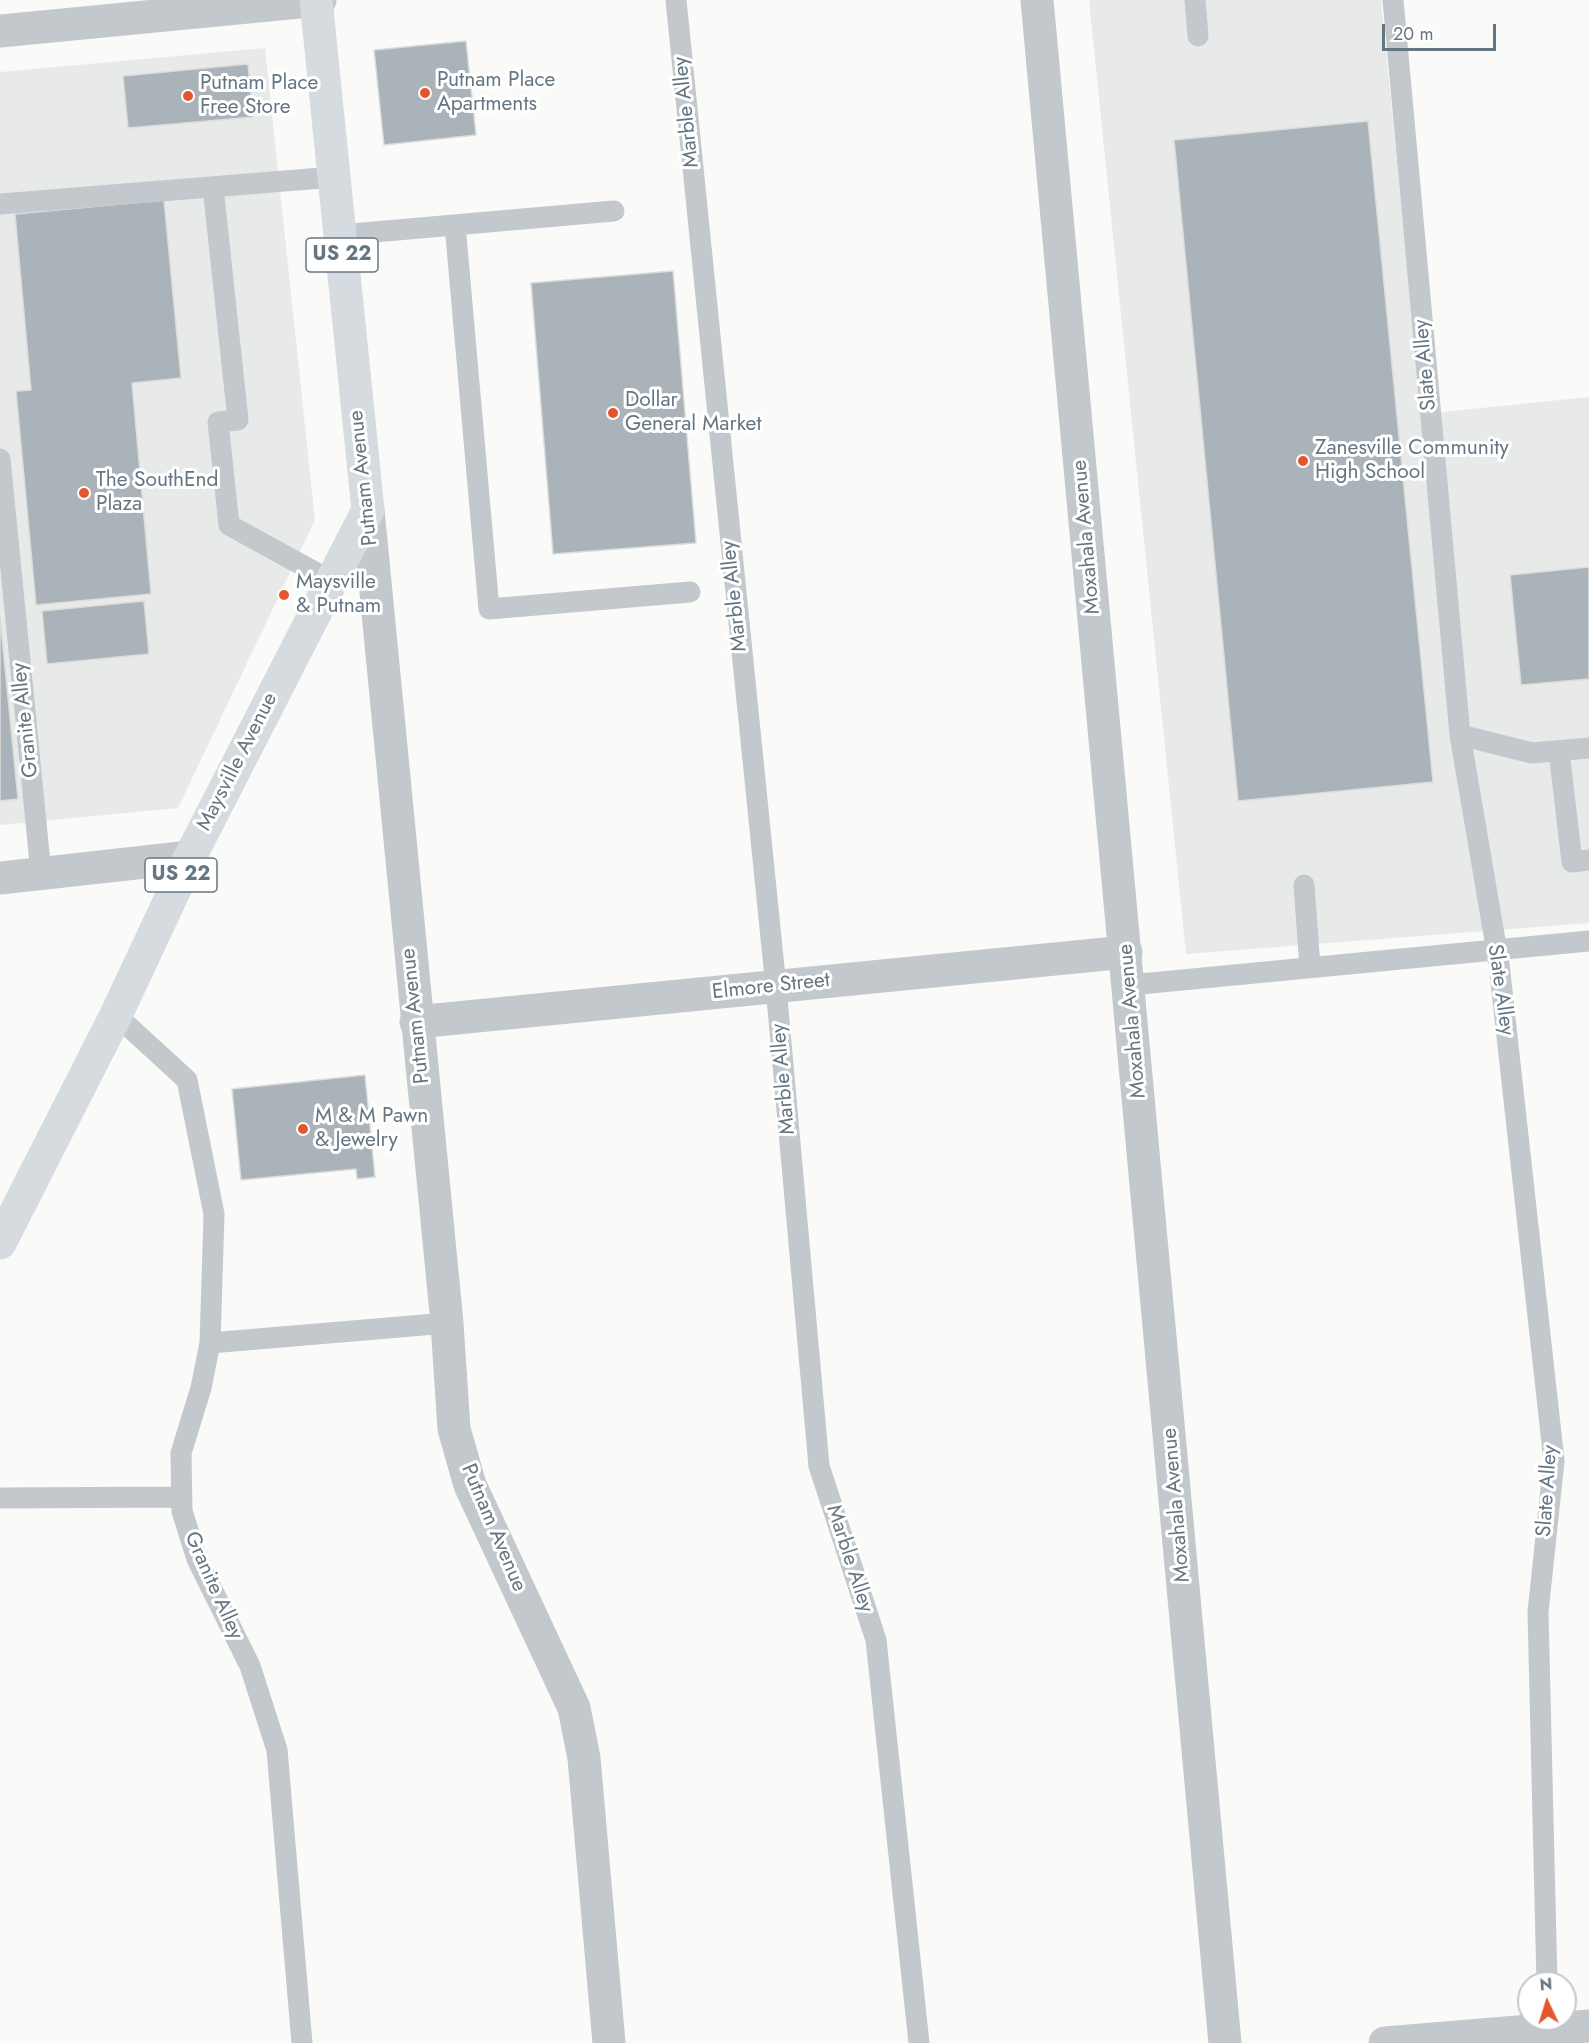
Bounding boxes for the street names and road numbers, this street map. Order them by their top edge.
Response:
street label: Marble Alley [669,55,705,169]
road number: US 22 [306,238,378,272]
street label: Slate Alley [1409,318,1443,412]
street label: Putnam Avenue [344,409,384,547]
street label: Moxahala Avenue [1068,459,1106,615]
street label: Marble Alley [717,539,753,653]
street label: Granite Alley [7,661,45,779]
street label: Maysville Avenue [192,689,284,835]
road number: US 22 [145,858,217,892]
street label: Moxahala Avenue [1114,943,1152,1099]
street label: Slate Alley [1481,943,1519,1037]
street label: Putnam Avenue [396,947,436,1085]
street label: Elmore Street [711,968,831,1006]
street label: Marble Alley [767,1022,801,1136]
street label: Moxahala Avenue [1158,1427,1196,1583]
street label: Slate Alley [1532,1444,1564,1538]
street label: Putnam Avenue [455,1460,531,1596]
street label: Marble Alley [820,1502,878,1616]
street label: Granite Alley [178,1528,248,1644]

